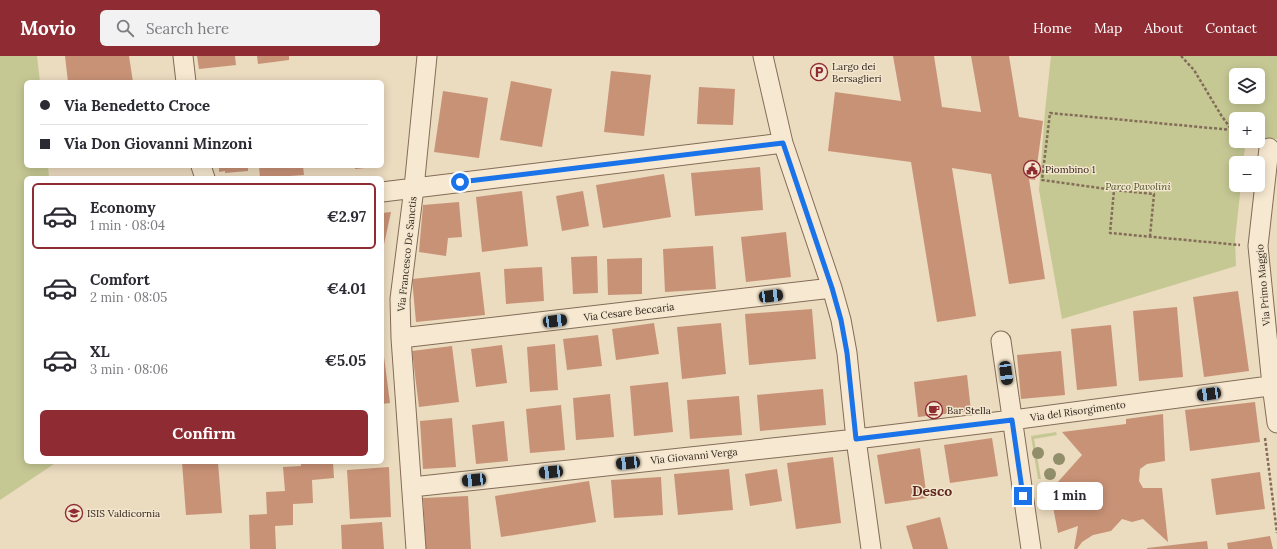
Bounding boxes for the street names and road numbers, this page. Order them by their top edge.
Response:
street label: Via Francesco De Sanctis [394,195,420,313]
street label: Via Primo Maggio [1253,243,1273,327]
street label: Via Cesare Beccaria [582,300,675,324]
street label: Via del Risorgimento [1028,398,1127,424]
street label: Via Giovanni Verga [649,445,738,467]

